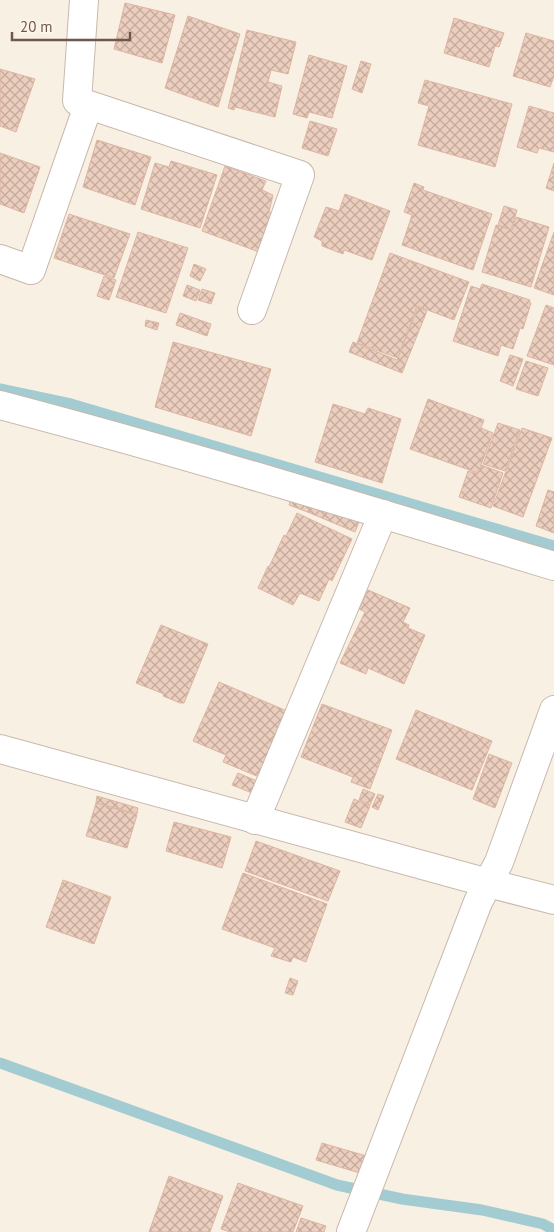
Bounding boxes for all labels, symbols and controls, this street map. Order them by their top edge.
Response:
scale bar [12,10,130,42]
text: 20 m [20,17,53,36]

